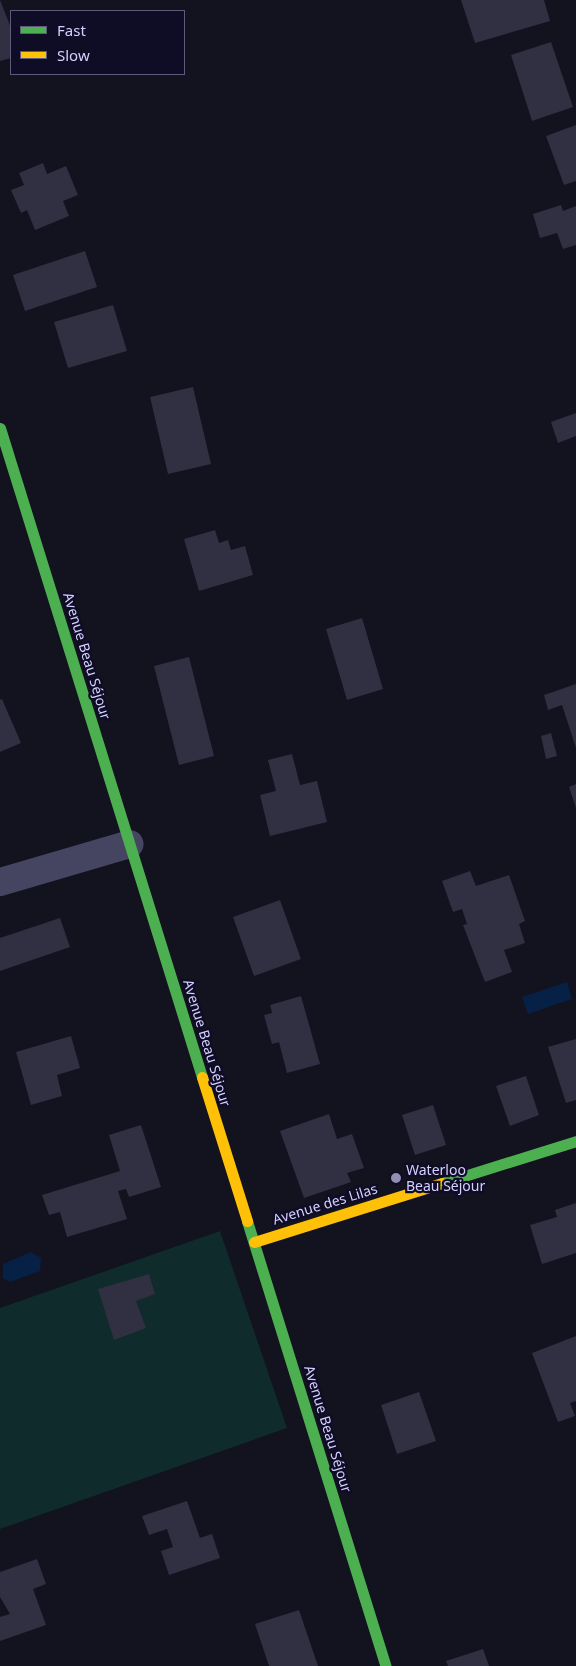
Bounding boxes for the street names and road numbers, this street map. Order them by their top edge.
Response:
street label: Avenue Beau Séjour [60,590,114,722]
street label: Avenue Beau Séjour [180,977,234,1109]
street label: Avenue des Lilas [271,1180,379,1228]
street label: Avenue Beau Séjour [301,1363,355,1495]

